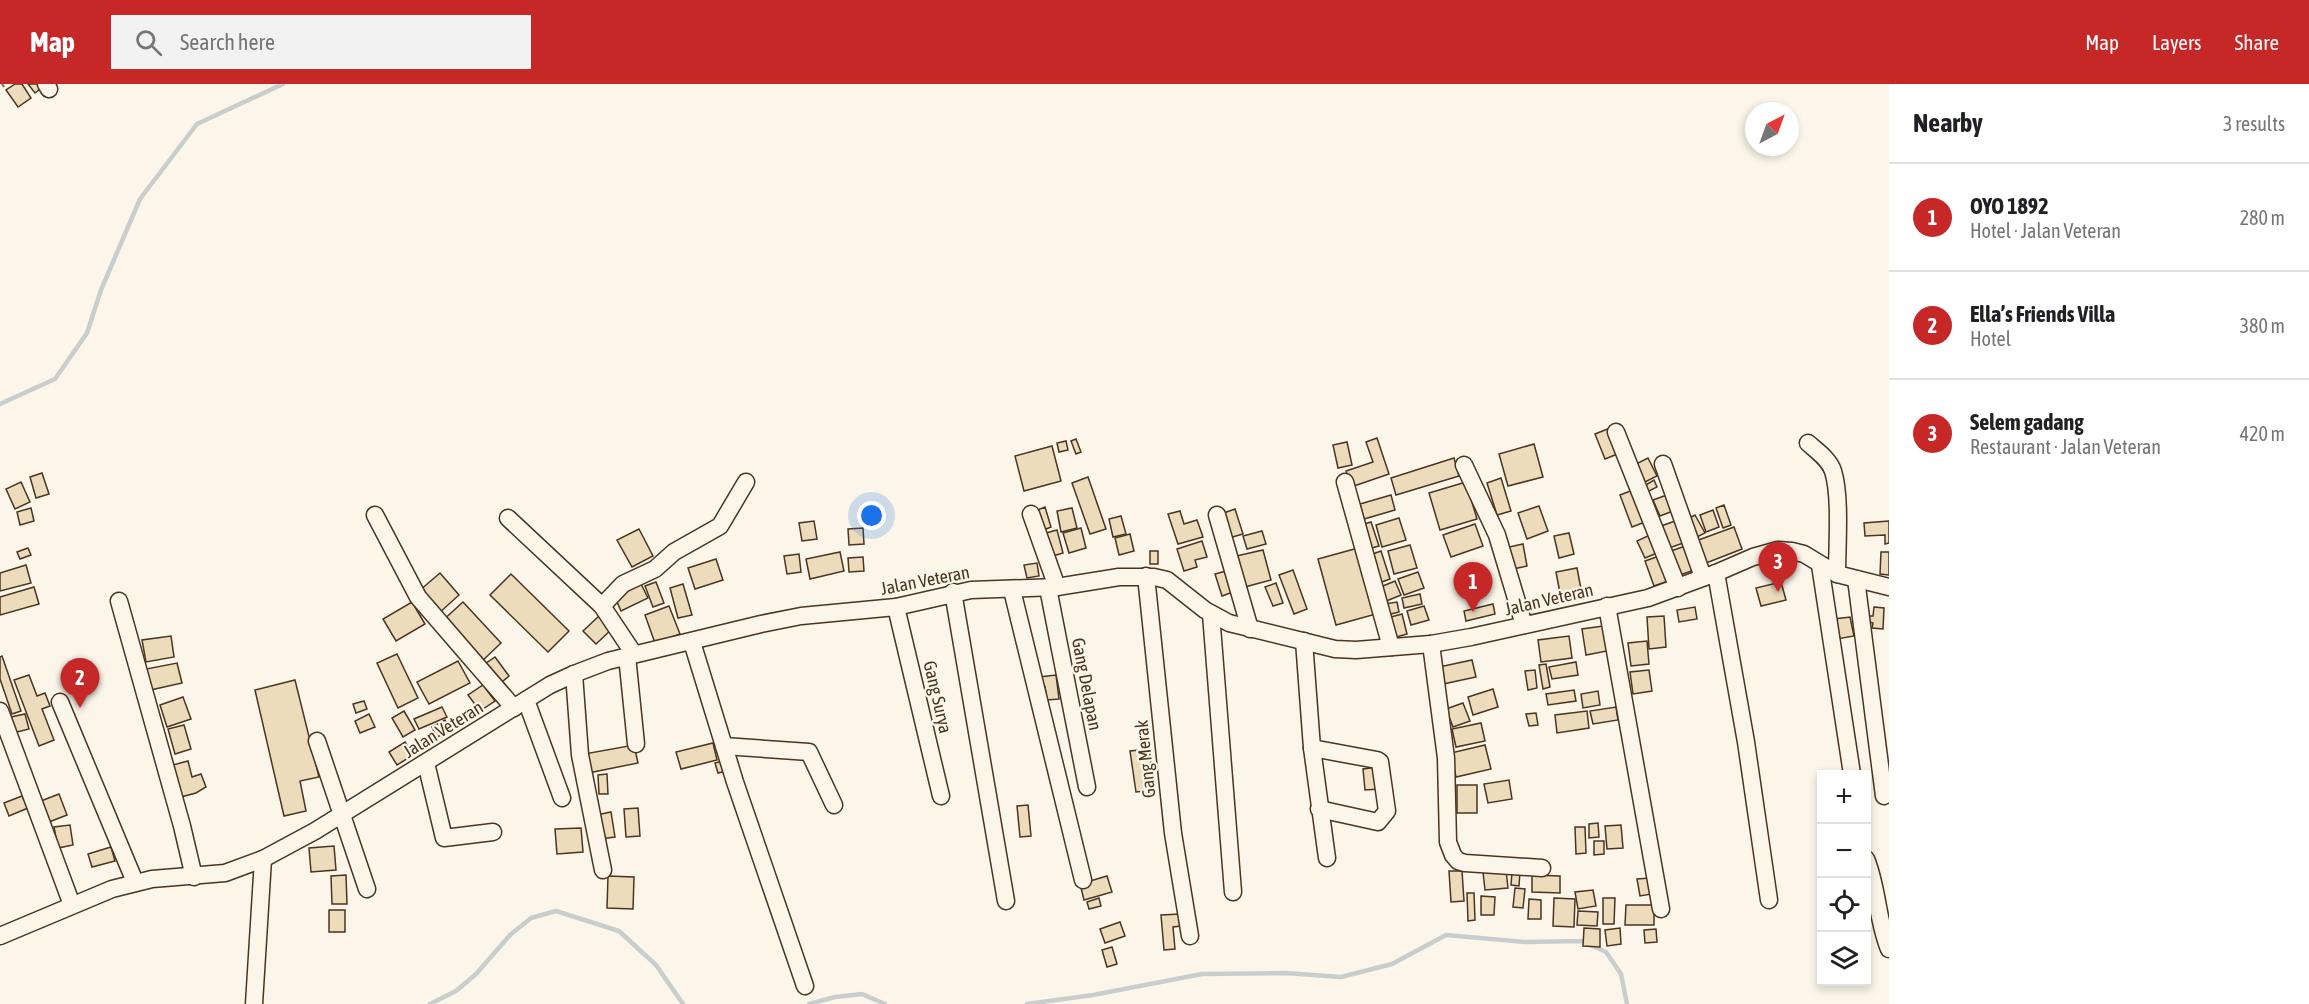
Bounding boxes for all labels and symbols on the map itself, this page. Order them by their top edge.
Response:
north arrow [1745,102,1799,156]
your location [857,501,886,530]
pin: 3 [1758,542,1798,592]
street label: Jalan Veteran [879,561,971,599]
pin: 1 [1454,562,1492,612]
street label: Jalan Veteran [1503,579,1595,619]
street label: Gang Delapan [1068,636,1106,732]
pin: 2 [60,658,100,708]
street label: Gang Surya [919,659,957,735]
street label: Jalan Veteran [399,696,487,762]
street label: Gang Merak [1130,719,1160,799]

